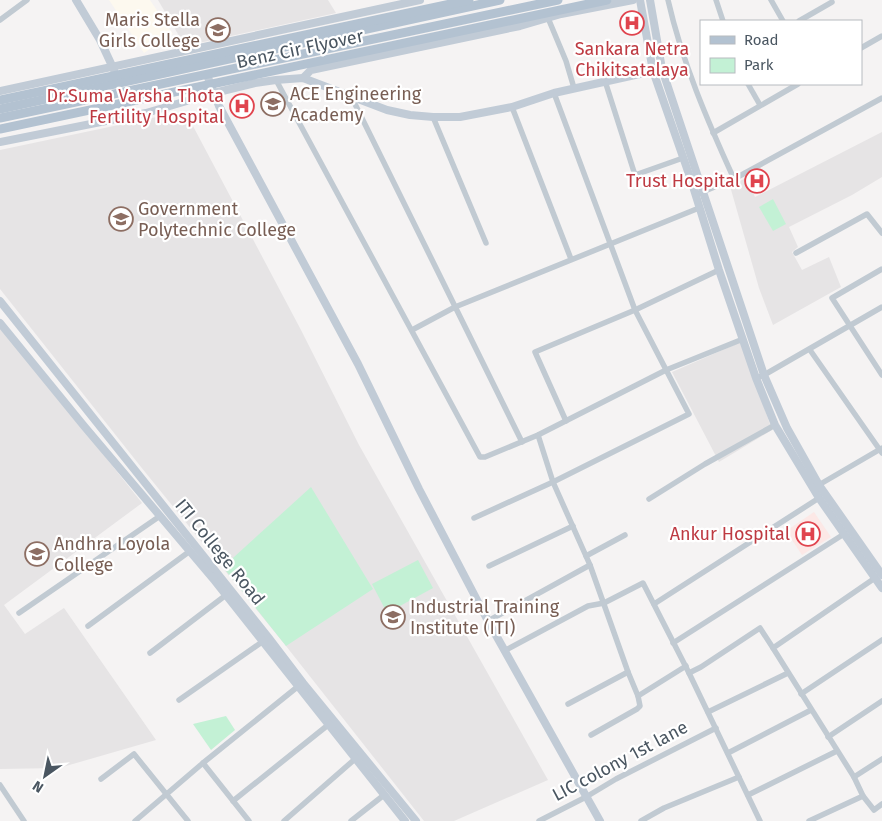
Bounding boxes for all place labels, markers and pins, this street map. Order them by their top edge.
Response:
place label: Maris Stella Girls College [99,9,200,52]
hospital icon: Sankara Netra Chikitsatalaya [619,10,645,36]
school or university icon: Maris Stella Girls College [205,17,231,43]
place label: Sankara Netra Chikitsatalaya [575,38,689,81]
place label: ACE Engineering Academy [290,83,422,126]
place label: Dr.Suma Varsha Thota Fertility Hospital [47,85,224,128]
school or university icon: ACE Engineering Academy [260,91,286,117]
hospital icon: Dr.Suma Varsha Thota Fertility Hospital [229,93,255,119]
hospital icon: Trust Hospital [744,168,770,194]
place label: Trust Hospital [626,170,740,192]
place label: Government Polytechnic College [138,198,296,241]
school or university icon: Government Polytechnic College [108,206,134,232]
hospital icon: Ankur Hospital [795,521,821,547]
place label: Ankur Hospital [670,523,790,545]
place label: Andhra Loyola College [54,533,170,576]
school or university icon: Andhra Loyola College [24,541,50,567]
place label: Industrial Training Institute (ITI) [410,596,560,639]
school or university icon: Industrial Training Institute (ITI) [380,604,406,630]

